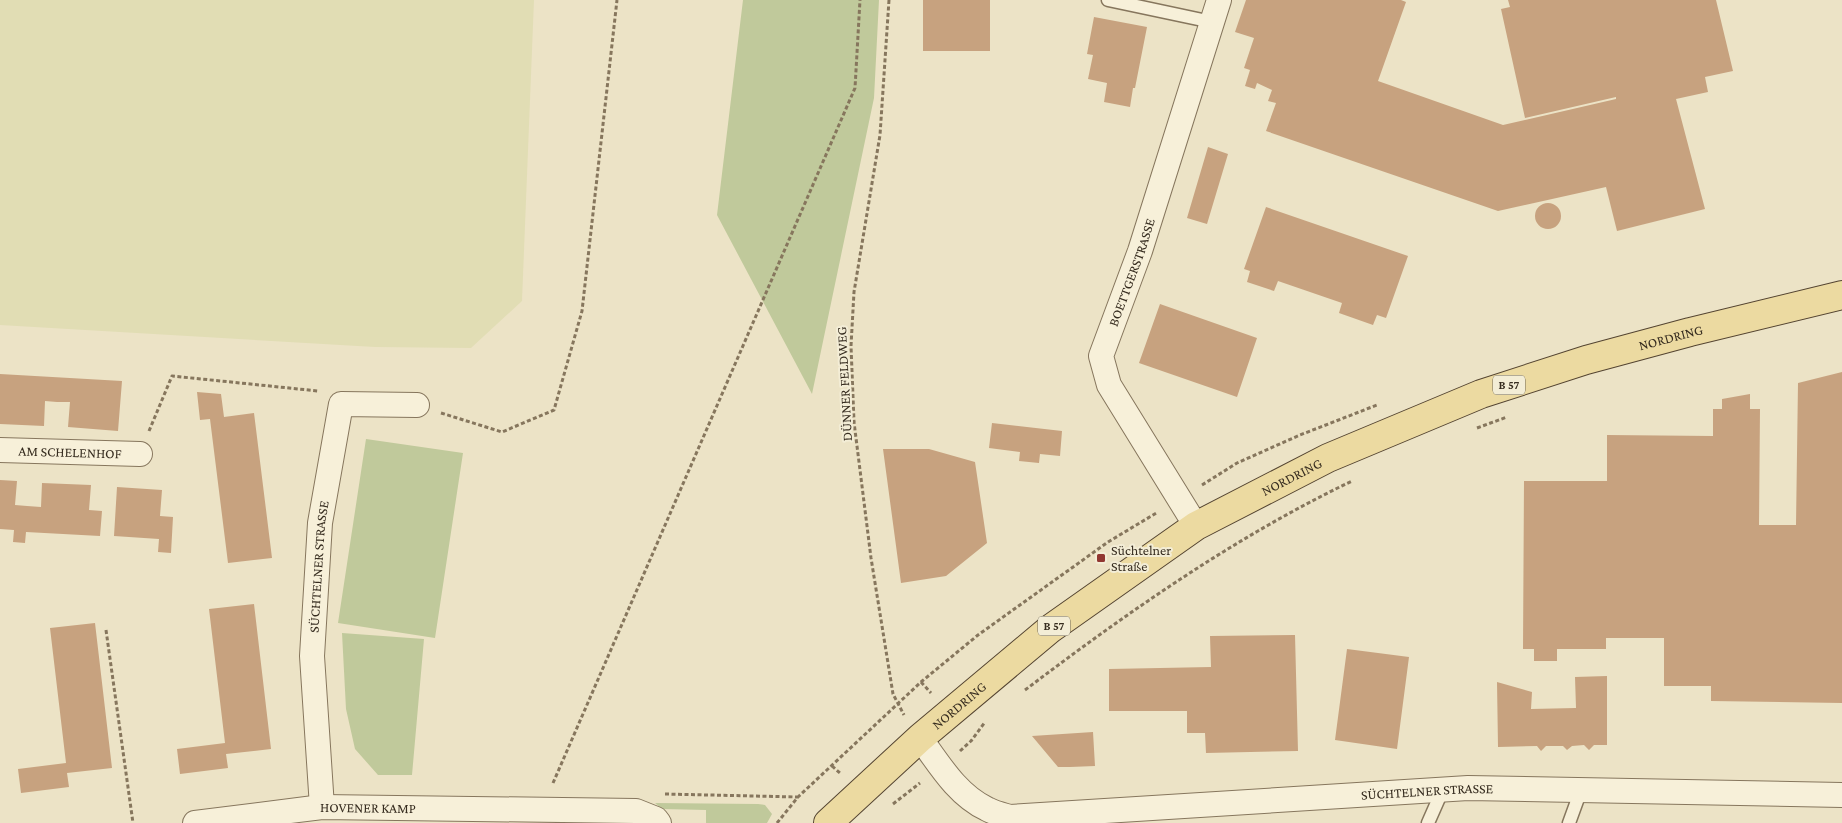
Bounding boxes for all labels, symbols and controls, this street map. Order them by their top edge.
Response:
street label: BOETTGERSTRASSE [1105,216,1158,329]
street label: NORDRING [1637,321,1705,353]
street label: DÜNNER FELDWEG [833,326,855,442]
road number: B 57 [1493,376,1525,394]
street label: AM SCHELENHOF [18,443,122,461]
street label: NORDRING [1259,455,1325,499]
street label: SÜCHTELNER STRASSE [305,499,332,633]
place label: Süchtelner Straße [1111,542,1171,574]
marker: Süchtelner Straße [1095,552,1107,564]
road number: B 57 [1038,616,1070,636]
street label: NORDRING [929,678,989,733]
street label: SÜCHTELNER STRASSE [1360,780,1494,803]
street label: HOVENER KAMP [320,799,416,816]

